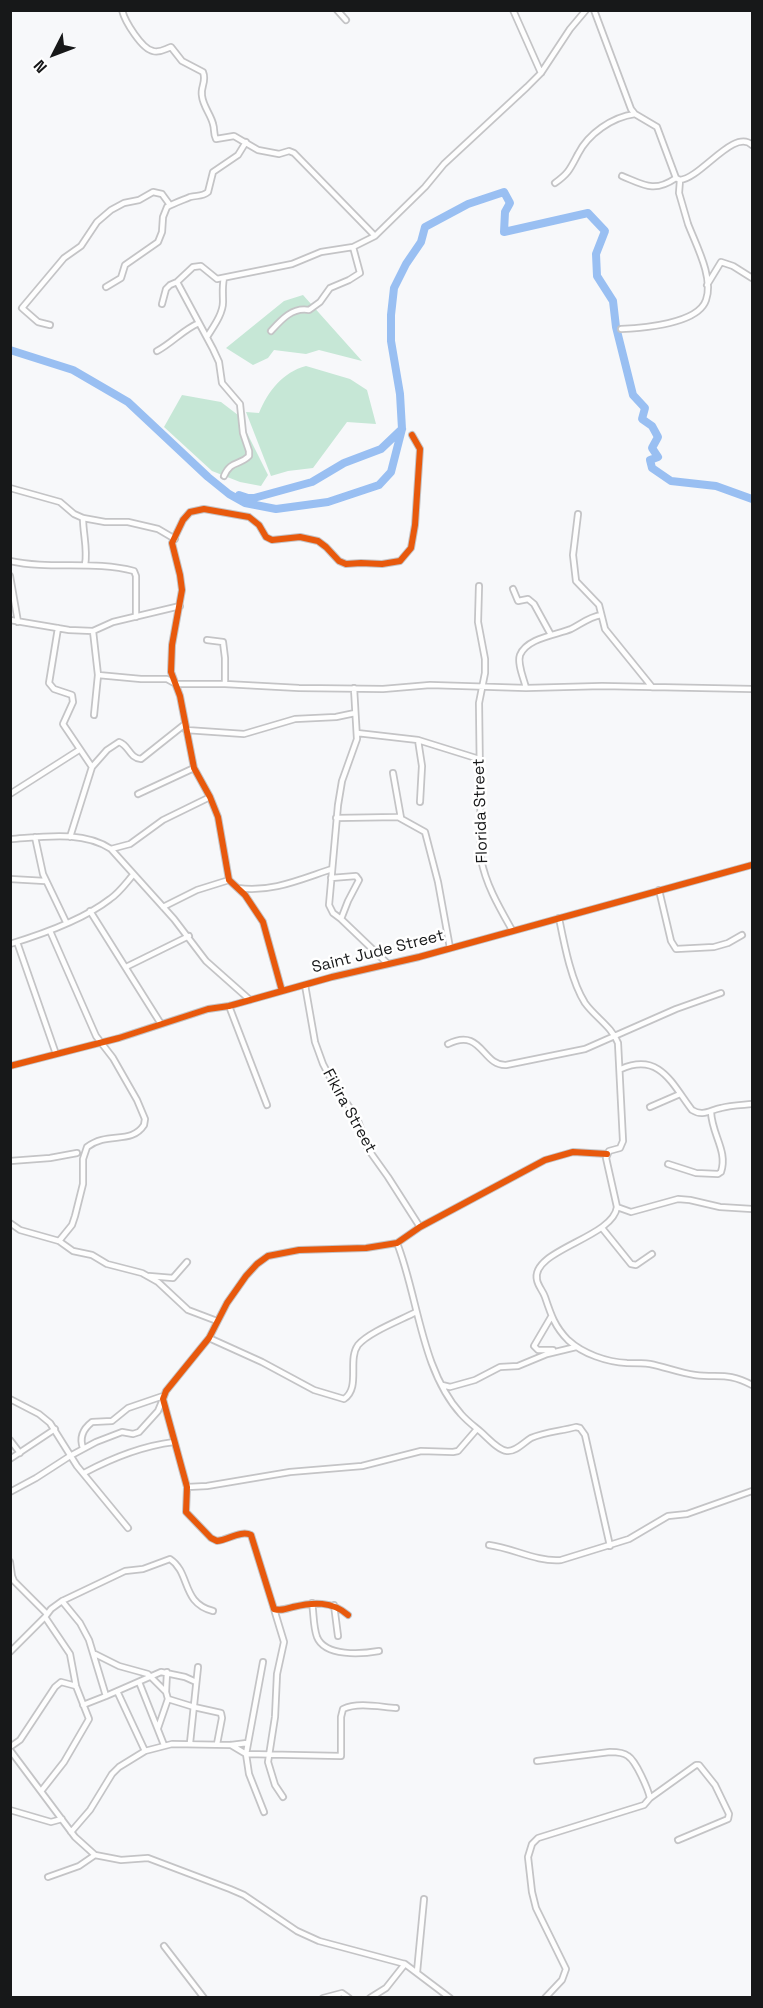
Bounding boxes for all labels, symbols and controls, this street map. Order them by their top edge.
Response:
north arrow [24,24,84,84]
text: N [29,55,52,77]
street label: Florida Street [470,758,492,864]
street label: Saint Jude Street [310,926,446,978]
street label: Fikira Street [318,1066,380,1156]

